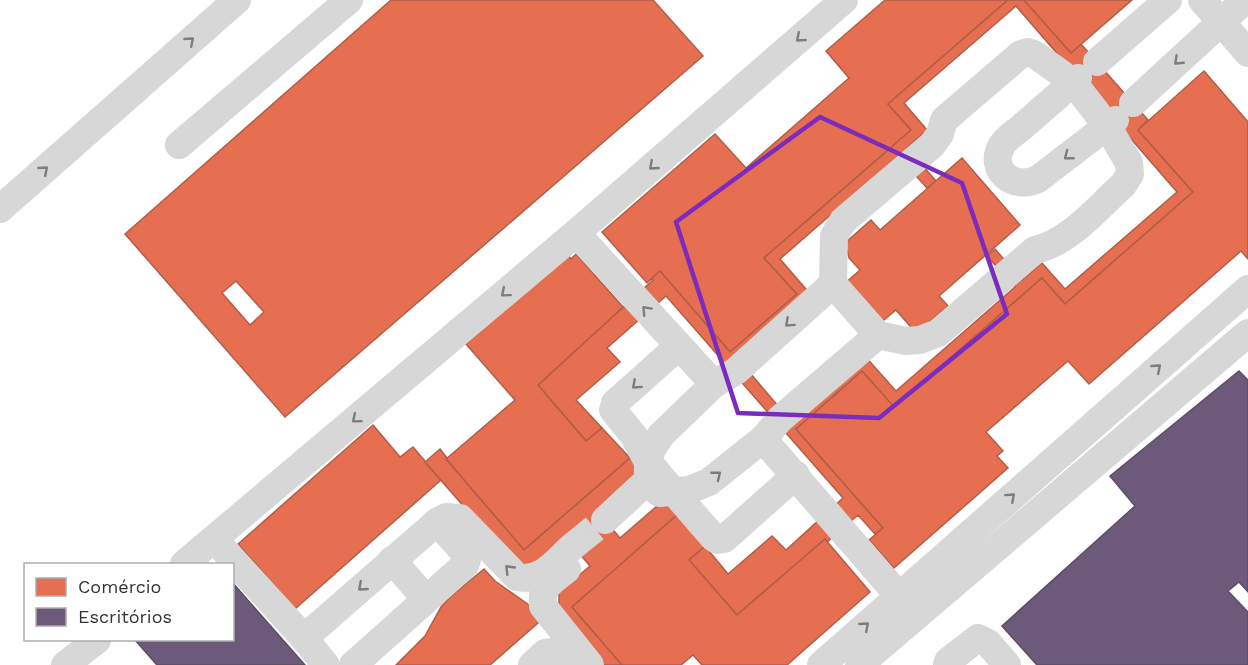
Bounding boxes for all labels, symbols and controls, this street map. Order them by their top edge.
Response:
one-way arrow [796,31,807,42]
one-way arrow [183,37,194,48]
one-way arrow [1174,54,1184,65]
one-way arrow [1064,148,1075,159]
one-way arrow [649,159,660,170]
one-way arrow [37,166,48,177]
one-way arrow [501,286,512,297]
one-way arrow [642,306,653,316]
one-way arrow [785,316,796,327]
one-way arrow [1150,364,1161,375]
one-way arrow [632,378,642,389]
one-way arrow [352,412,363,423]
one-way arrow [710,472,721,483]
one-way arrow [1004,493,1014,504]
legend [24,563,234,641]
one-way arrow [506,566,517,577]
text: Comércio [78,576,161,597]
one-way arrow [357,580,368,591]
text: Escritórios [78,606,172,627]
one-way arrow [858,622,869,633]

